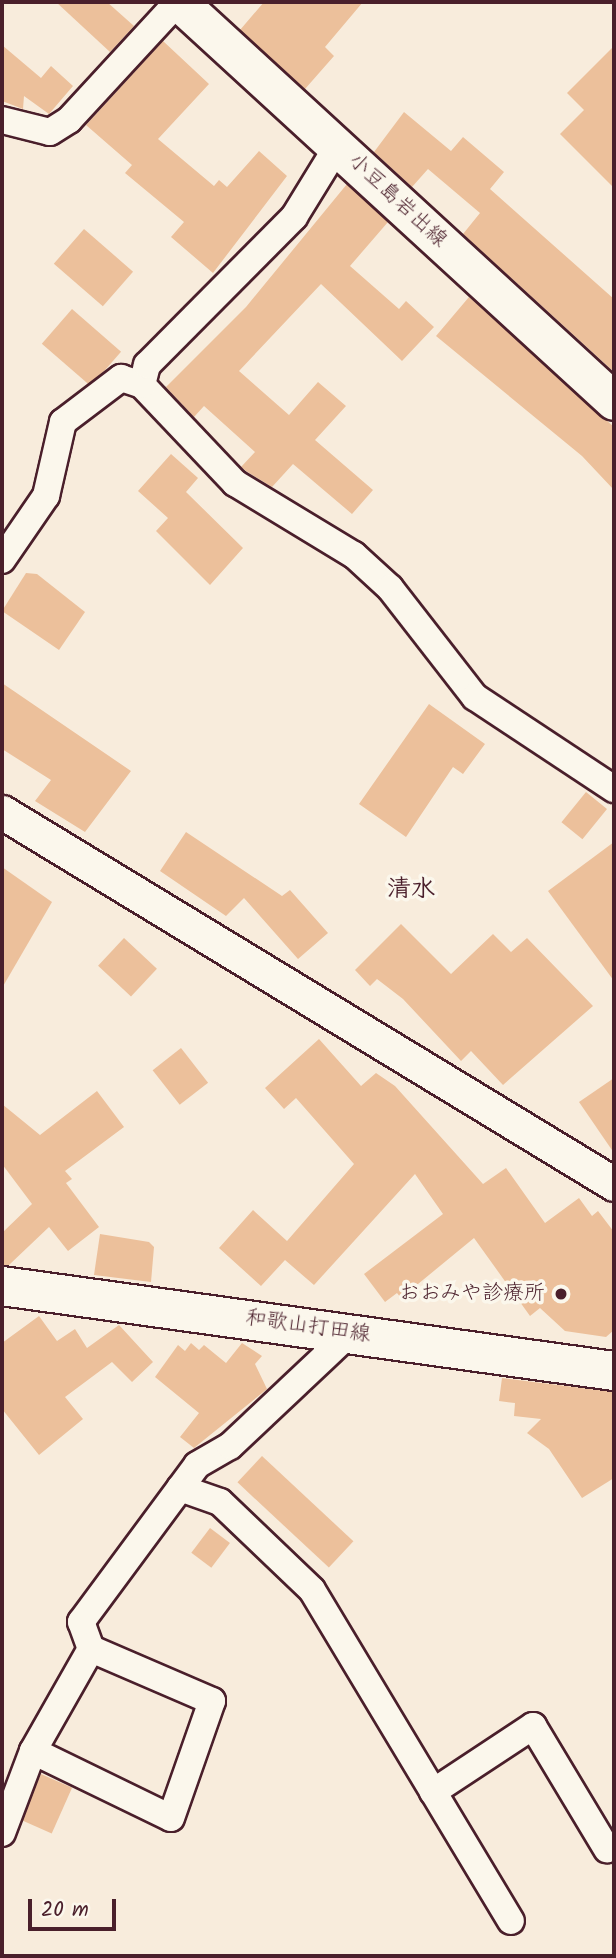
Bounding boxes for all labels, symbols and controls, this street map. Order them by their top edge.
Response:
street label: 小豆島岩出線 [342,149,452,253]
district label: 清水 [387,876,435,904]
place label: おおみや診療所 [398,1281,545,1307]
marker: おおみや診療所 [551,1284,571,1304]
street label: 和歌山打田線 [244,1306,372,1348]
scale bar [32,1884,119,1928]
text: 20 m [41,1894,89,1927]

